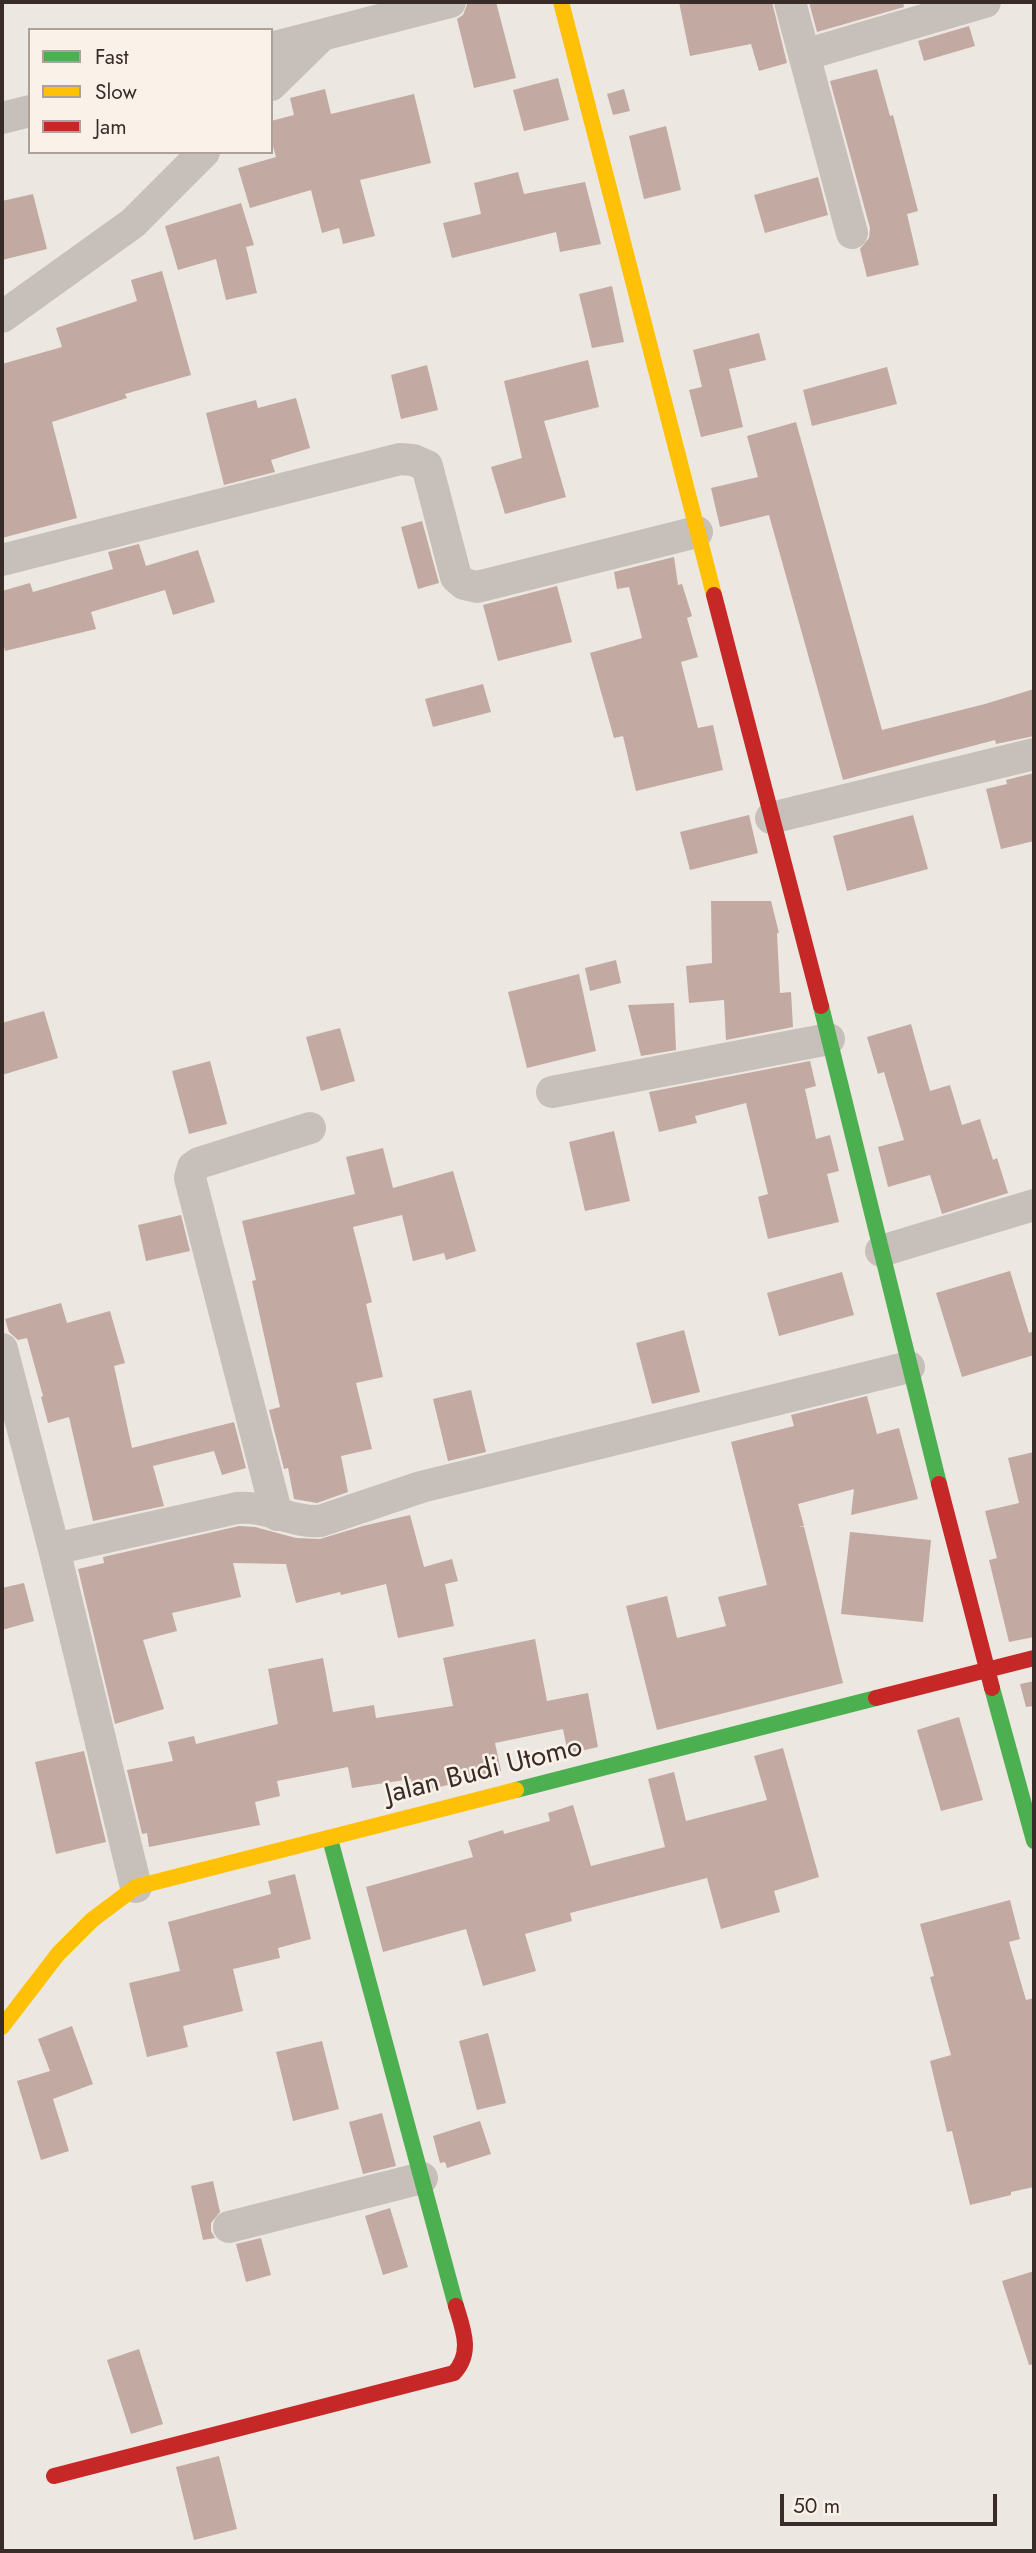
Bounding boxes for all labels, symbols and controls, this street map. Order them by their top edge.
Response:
legend [28,28,273,154]
text: Fast [95,42,128,72]
text: Slow [95,77,137,107]
text: Jam [95,112,127,142]
street label: Jalan Budi Utomo [382,1731,586,1813]
scale bar [784,2480,1001,2524]
text: 50 m [793,2491,840,2521]

